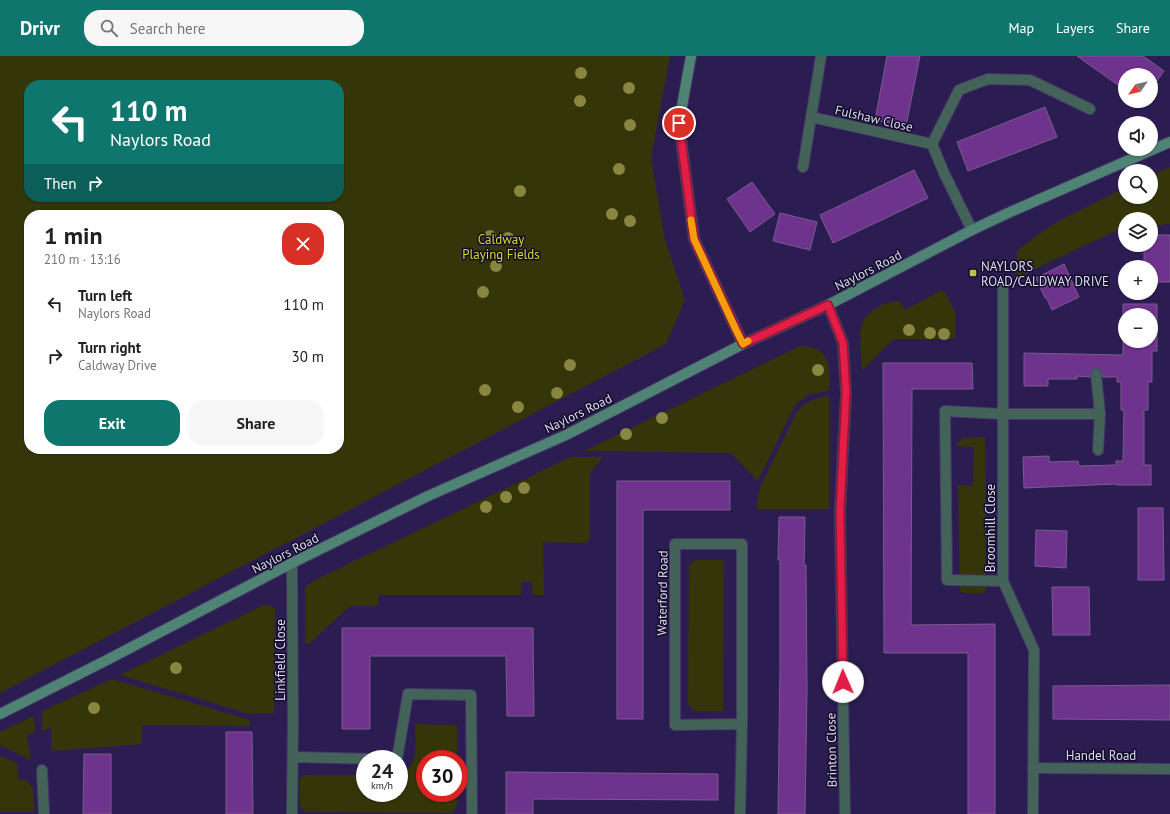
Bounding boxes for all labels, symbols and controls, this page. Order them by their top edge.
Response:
search box [84,10,364,46]
text: Drivr [20,16,60,40]
icon: search [98,17,120,39]
text: Search here [130,19,205,38]
text: Map [1008,19,1034,37]
text: Layers [1056,19,1094,37]
text: Share [1116,19,1150,37]
north arrow [1118,68,1158,108]
map controls [1118,68,1158,348]
text: 110 m [110,92,187,129]
icon: left [44,96,96,148]
street label: Fulshaw Close [833,101,915,136]
pin [662,106,696,140]
icon: arrive [668,112,690,134]
button: sound [1118,116,1158,156]
text: Naylors Road [110,128,211,151]
button: search [1118,164,1158,204]
icon: right [84,172,106,194]
text: Then [44,174,76,193]
button: layers [1118,212,1158,252]
text: 1 min [44,220,103,251]
button: close [282,223,324,265]
park label: Caldway Playing Fields [462,231,540,263]
street label: Naylors Road [832,246,905,295]
text: 210 m · 13:16 [44,251,121,268]
place label: NAYLORS ROAD/CALDWAY DRIVE [981,258,1109,290]
button: + [1118,260,1158,300]
marker: NAYLORS ROAD/CALDWAY DRIVE [968,268,978,278]
text: Turn left [78,286,132,305]
icon: left [44,293,66,315]
text: 110 m [283,295,324,314]
text: Naylors Road [78,305,151,322]
button: − [1118,308,1158,348]
text: Turn right [78,338,141,357]
icon: right [44,345,66,367]
text: 30 m [291,347,324,366]
text: Caldway Drive [78,357,157,374]
street label: Naylors Road [542,390,615,437]
button: Exit [44,400,180,446]
button: Share [188,400,324,446]
street label: Broomhill Close [982,484,999,572]
street label: Naylors Road [249,529,322,578]
street label: Waterford Road [653,550,672,636]
street label: Linkfield Close [272,619,289,701]
position arrow [822,661,864,703]
street label: Brinton Close [822,713,841,787]
street label: Handel Road [1066,747,1136,764]
speed limit sign: 30 [416,750,468,802]
text: 24 [371,758,393,784]
text: km/h [371,779,393,792]

